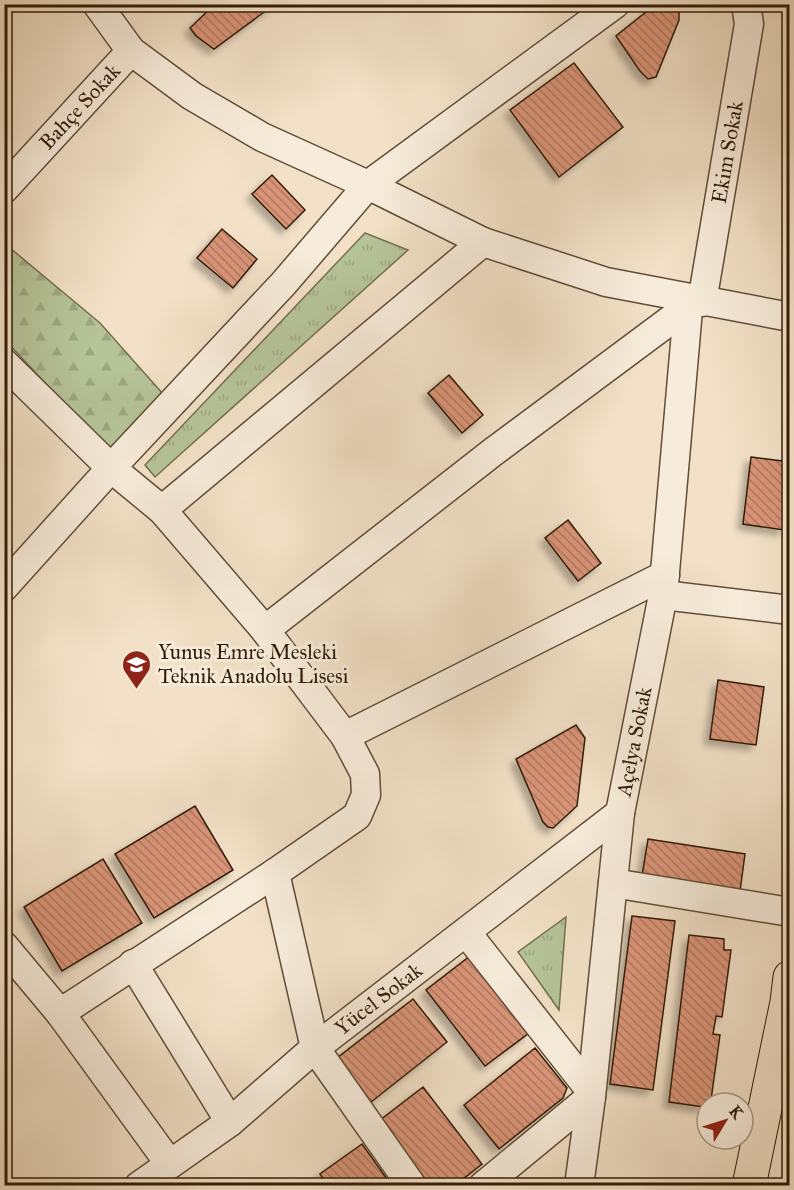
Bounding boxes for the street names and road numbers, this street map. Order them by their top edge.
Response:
street label: Bahçe Sokak [34,58,126,155]
street label: Ekim Sokak [706,99,749,206]
street label: Açelya Sokak [610,684,658,800]
street label: Yücel Sokak [329,957,428,1041]

